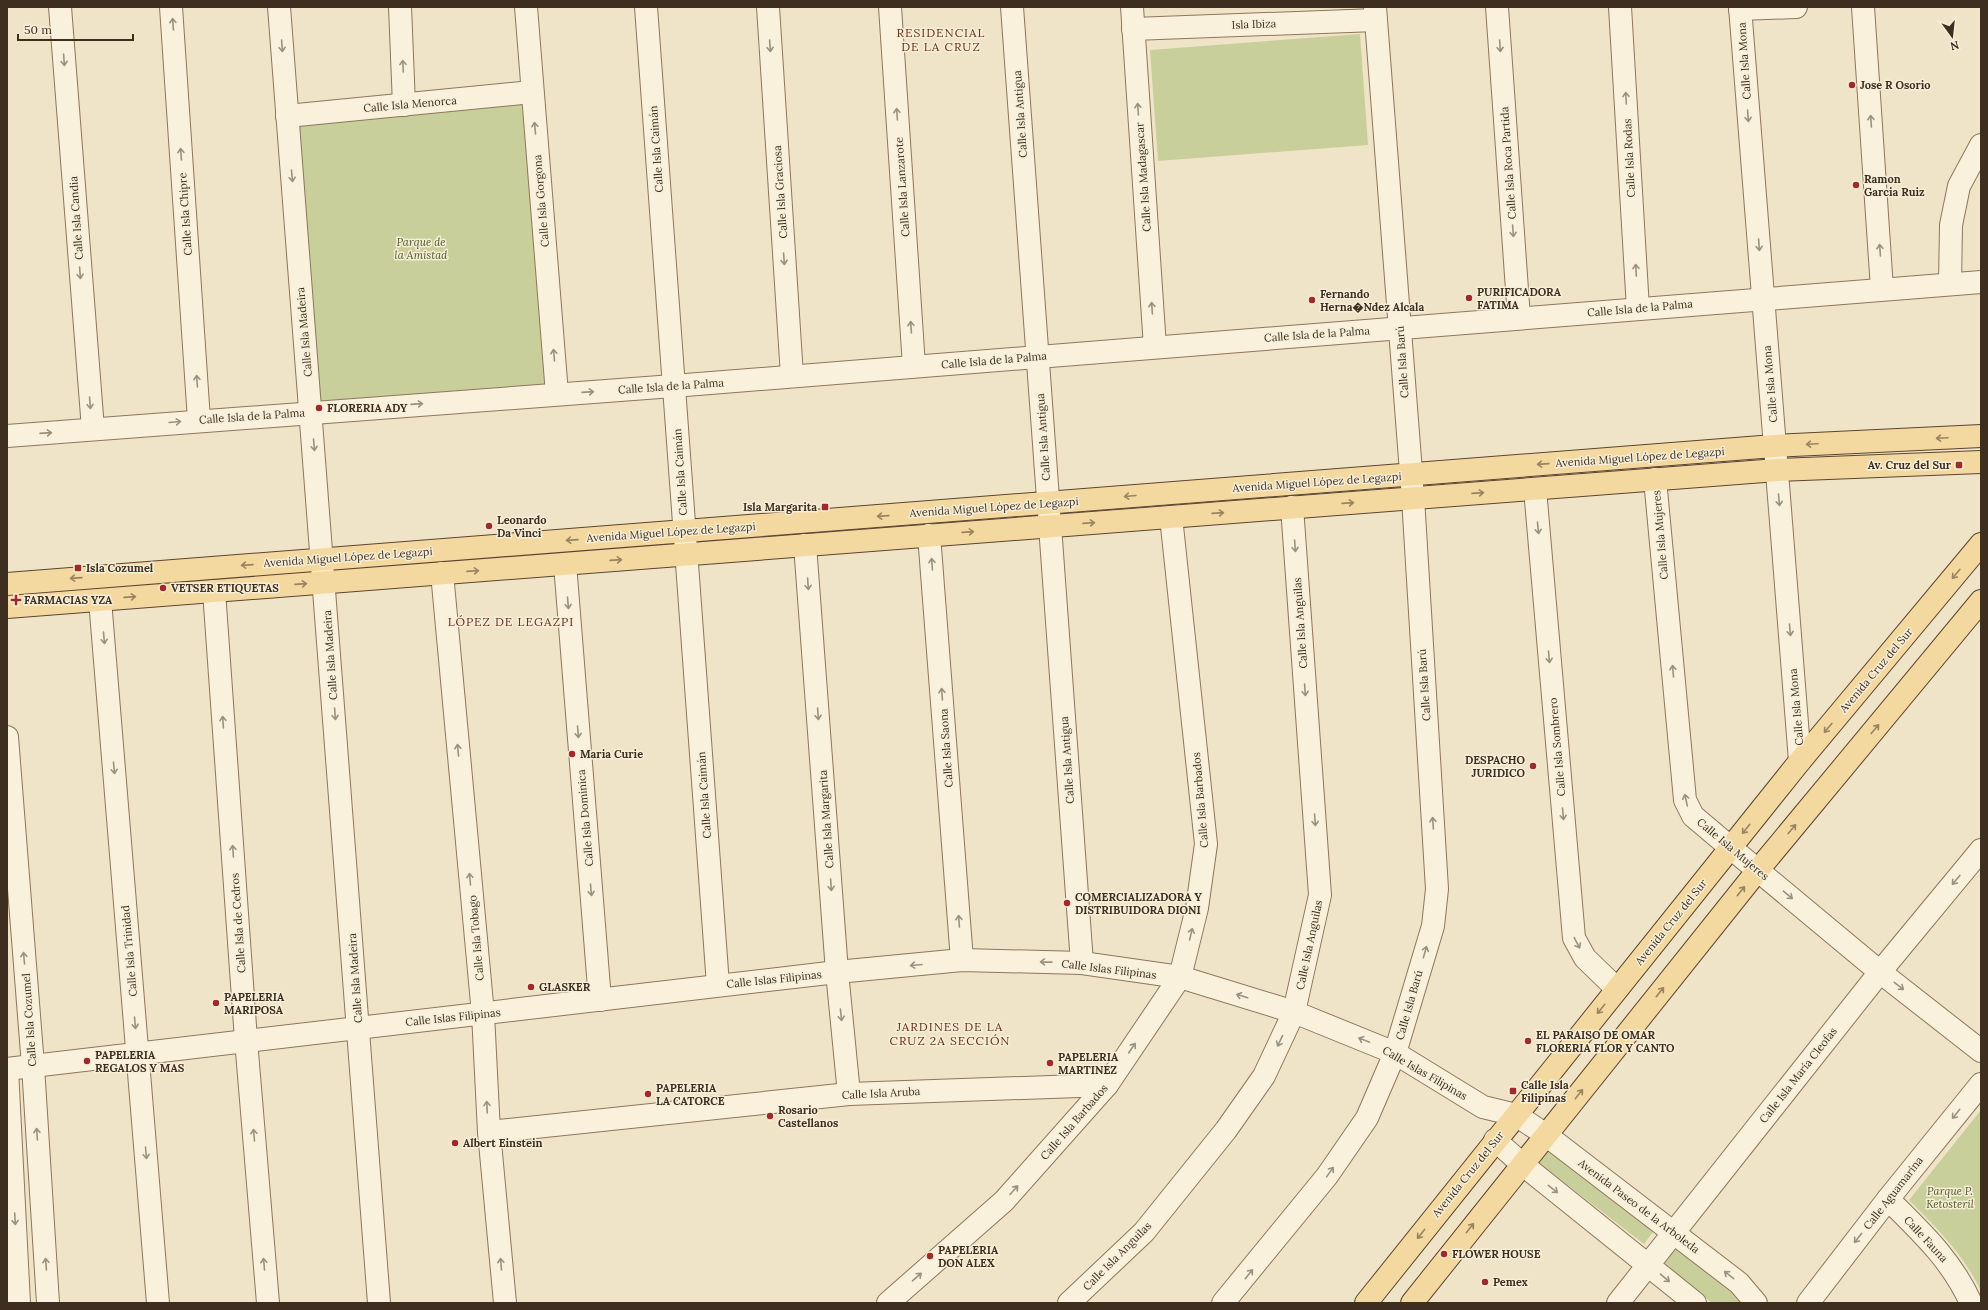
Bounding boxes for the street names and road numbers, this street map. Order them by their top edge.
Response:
street label: Isla Ibiza [1231,16,1277,32]
street label: Calle Isla Mona [1734,22,1754,100]
street label: Calle Isla Antigua [1010,70,1030,158]
street label: Calle Isla Menorca [363,93,458,115]
street label: Calle Isla Caimán [646,105,666,193]
street label: Calle Isla Roca Partida [1497,106,1519,220]
street label: Calle Isla Rodas [1620,118,1638,198]
street label: Calle Isla Madagascar [1132,122,1154,232]
street label: Calle Isla Lanzarote [892,137,912,237]
street label: Calle Isla Graciosa [770,145,790,239]
street label: Calle Isla Gorgona [530,154,552,248]
street label: Calle Isla Chipre [175,172,195,256]
street label: Calle Isla Candia [66,175,86,260]
street label: Calle Isla Madeira [293,286,315,378]
street label: Calle Isla de la Palma [1586,296,1694,320]
street label: Calle Isla de la Palma [1264,323,1371,345]
street label: Calle Isla Barú [1392,325,1412,399]
street label: Calle Isla Mona [1760,345,1780,423]
street label: Calle Isla de la Palma [940,348,1048,372]
street label: Calle Isla de la Palma [618,375,725,397]
street label: Calle Isla Antigua [1033,393,1053,481]
street label: Calle Isla de la Palma [199,405,306,427]
street label: Calle Isla Caimán [670,428,690,516]
street label: Avenida Miguel López de Legazpi [1554,444,1725,470]
street label: Avenida Miguel López de Legazpi [1231,469,1402,495]
street label: Calle Isla Mujeres [1649,490,1671,580]
street label: Avenida Miguel López de Legazpi [908,494,1079,520]
street label: Avenida Miguel López de Legazpi [585,519,756,545]
street label: Avenida Miguel López de Legazpi [262,544,433,570]
street label: Calle Isla Anguilas [1290,577,1310,669]
street label: Calle Isla Madeira [320,609,340,700]
street label: Avenida Cruz del Sur [1836,625,1916,716]
street label: Calle Isla Barú [1414,648,1434,722]
street label: Calle Isla Mona [1786,668,1806,746]
street label: Calle Isla Sombrero [1546,697,1568,797]
street label: Calle Isla Saona [936,708,956,788]
street label: Calle Isla Antigua [1057,716,1077,804]
street label: Calle Isla Caimán [694,751,714,839]
street label: Calle Isla Barbados [1189,752,1211,848]
street label: Calle Isla Dominica [574,769,596,867]
street label: Calle Isla Margarita [816,769,836,869]
street label: Calle Isla Mujeres [1694,815,1772,883]
street label: Calle Isla de Cedros [228,873,248,973]
street label: Avenida Cruz del Sur [1631,876,1710,969]
street label: Calle Isla Tobago [465,895,487,981]
street label: Calle Isla Anguilas [1293,899,1325,991]
street label: Calle Isla Trinidad [118,904,140,997]
street label: Calle Isla Madeira [345,932,365,1023]
street label: Calle Islas Filipinas [1061,956,1157,982]
street label: Calle Islas Filipinas [726,967,822,991]
street label: Calle Isla Barú [1392,968,1426,1042]
street label: Calle Isla Cozumel [19,973,39,1067]
street label: Calle Islas Filipinas [405,1005,501,1029]
street label: Calle Isla María Cleofas [1756,1024,1840,1126]
street label: Calle Islas Filipinas [1380,1043,1470,1103]
street label: Calle Isla Barbados [1037,1081,1111,1163]
street label: Calle Isla Aruba [841,1084,921,1102]
street label: Avenida Cruz del Sur [1428,1128,1507,1221]
street label: Calle Aguamarina [1860,1153,1926,1232]
street label: Avenida Paseo de la Arboleda [1575,1155,1703,1256]
street label: Calle Fauna [1901,1213,1951,1265]
street label: Calle Isla Anguilas [1080,1219,1154,1293]

